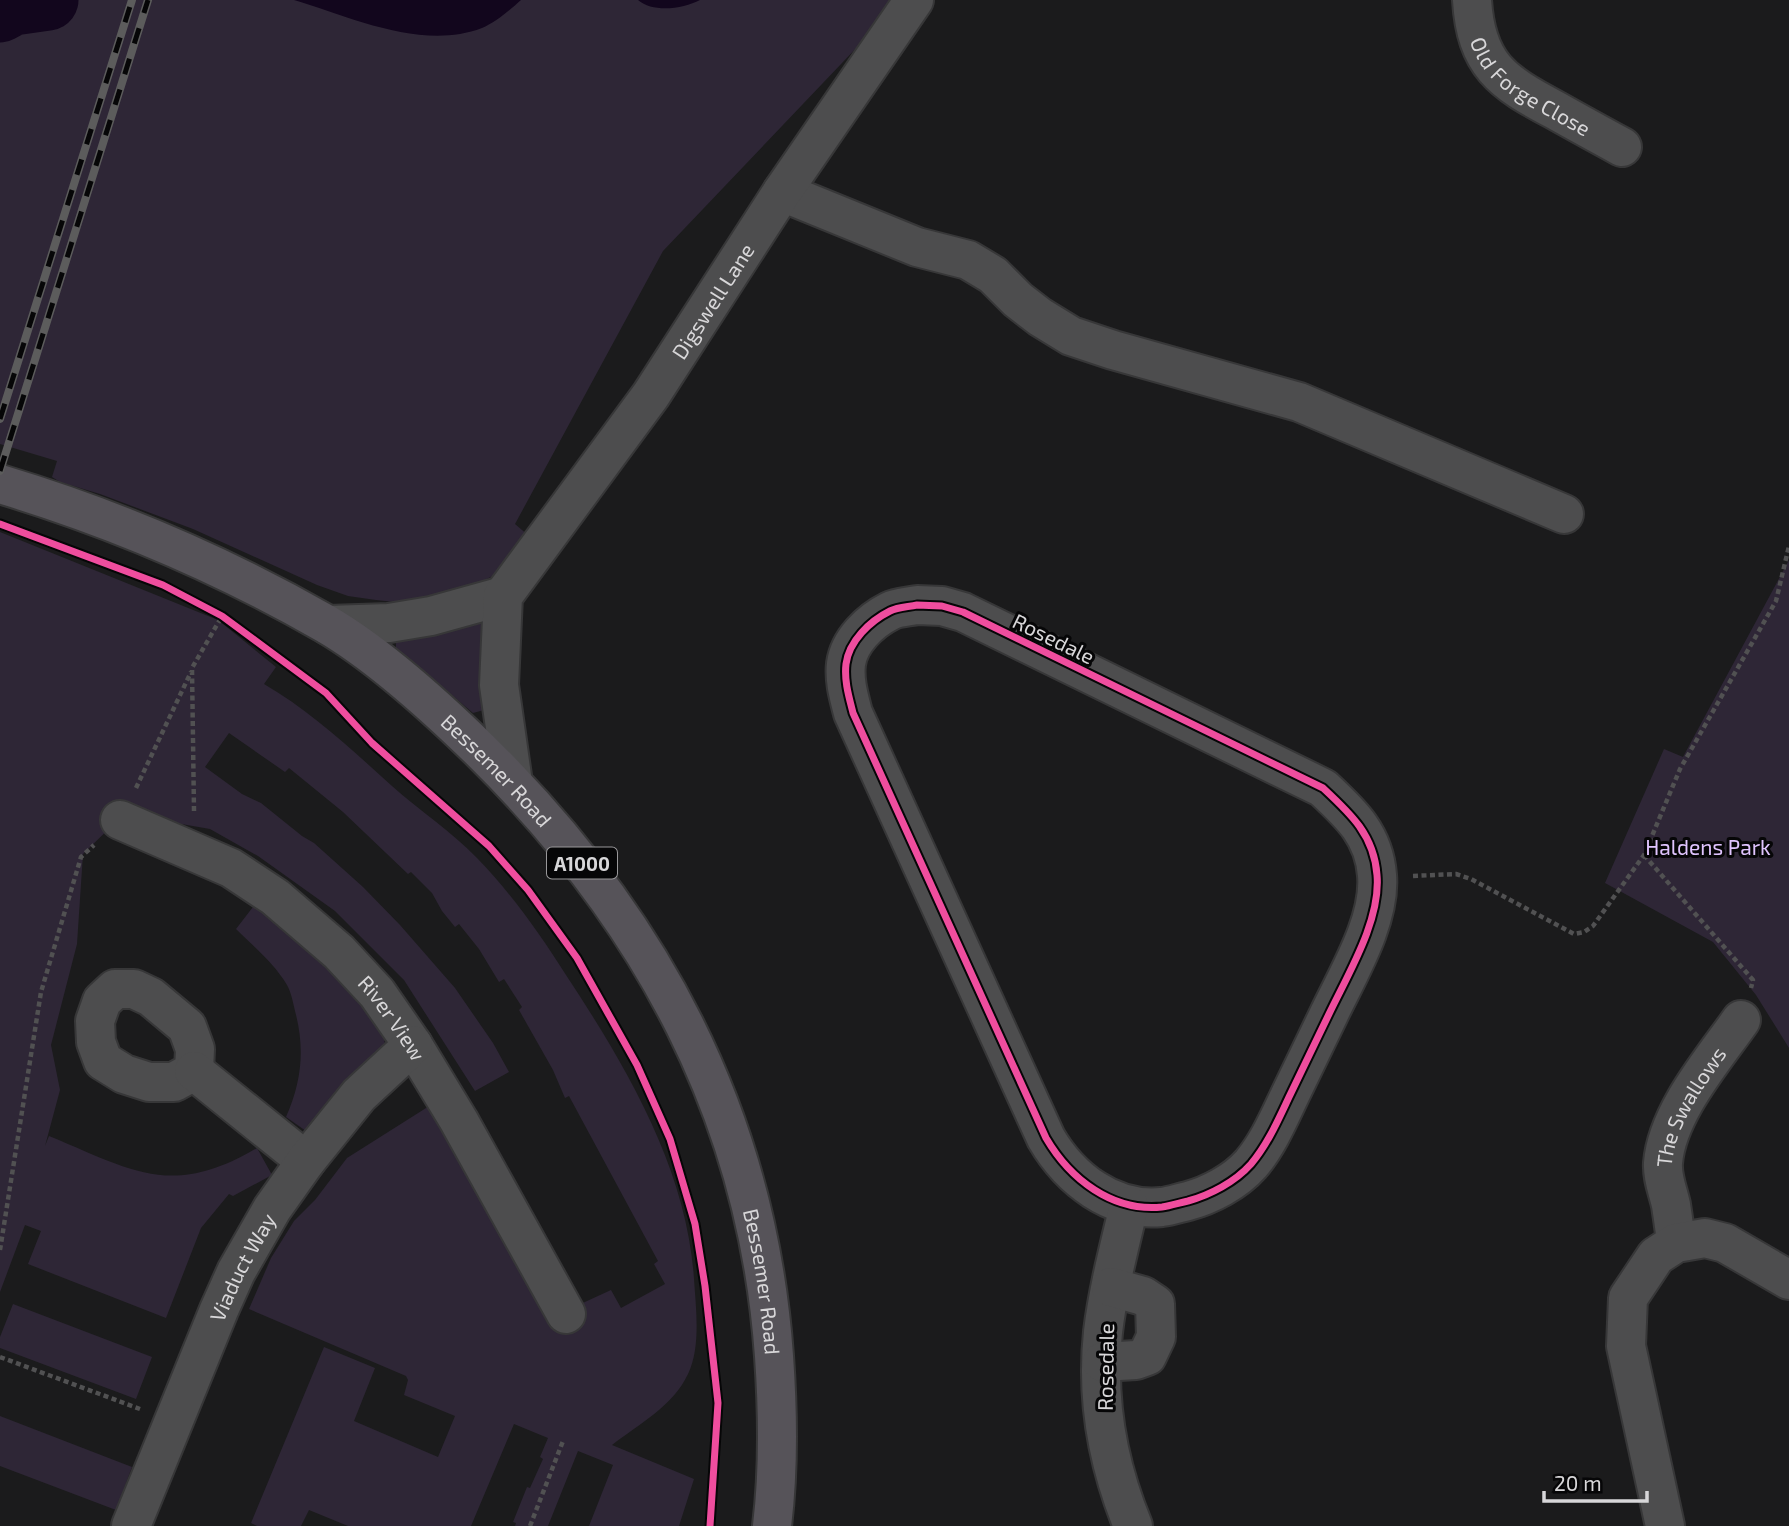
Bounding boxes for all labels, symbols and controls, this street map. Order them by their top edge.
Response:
street label: Old Forge Close [1466,33,1595,140]
street label: Digswell Lane [665,238,758,363]
street label: Rosedale [1009,608,1099,668]
street label: Bessemer Road [437,708,558,831]
park label: Haldens Park [1645,834,1771,859]
road number: A1000 [547,848,617,878]
street label: River View [354,969,432,1065]
street label: The Swallows [1650,1041,1730,1168]
street label: Bessemer Road [739,1206,786,1355]
street label: Viaduct Way [203,1208,280,1324]
street label: Rosedale [1092,1323,1118,1411]
scale bar [1544,1460,1647,1504]
text: 20 m [1554,1470,1602,1495]

